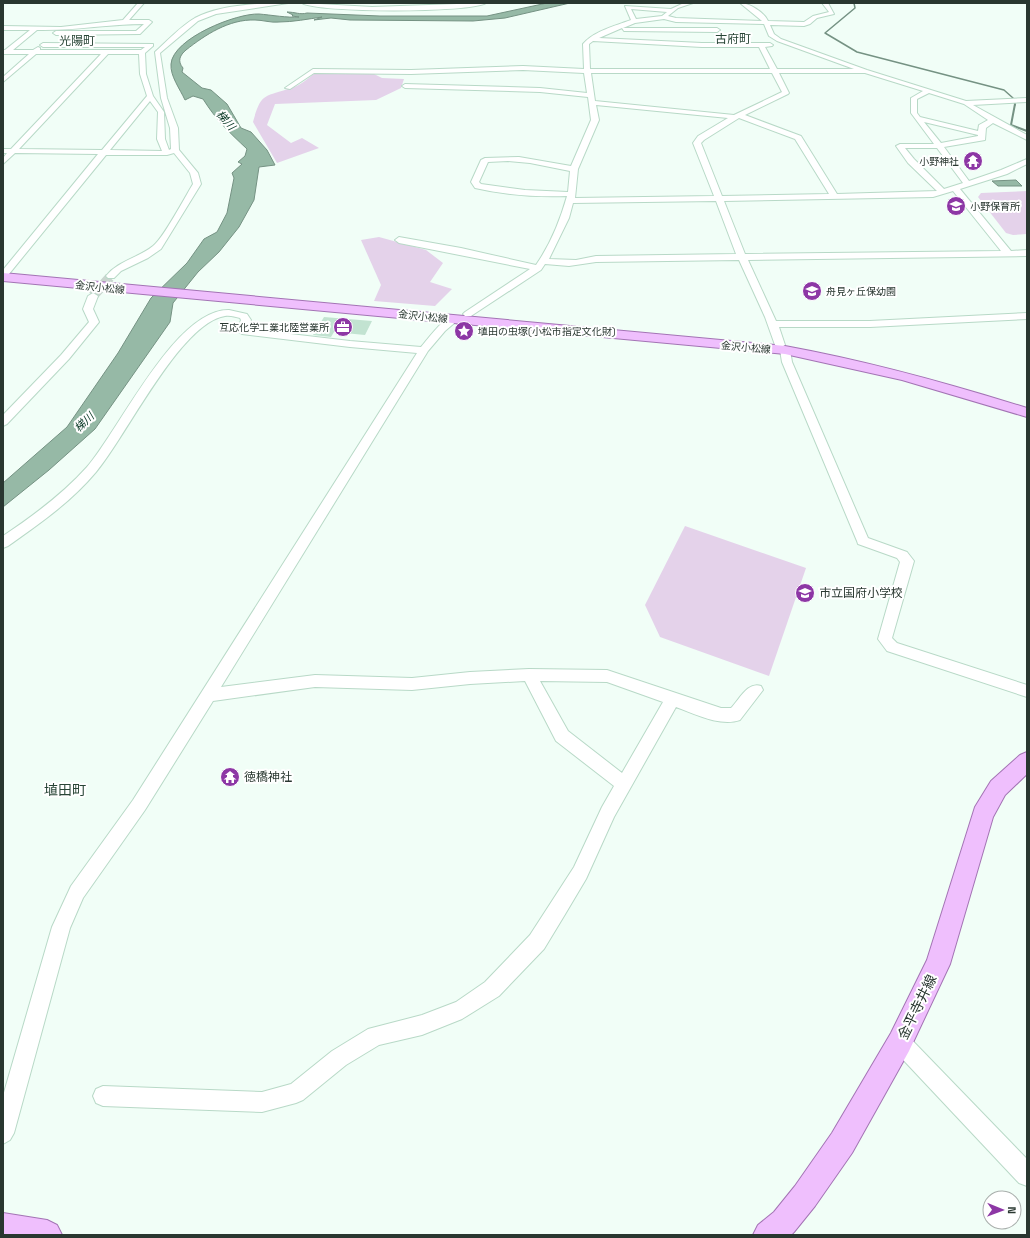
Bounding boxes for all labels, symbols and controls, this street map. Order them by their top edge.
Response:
district label: 古府町 [715,31,751,47]
district label: 光陽町 [59,33,95,49]
water label: 梯川 [214,107,239,134]
temple icon: 小野神社 [962,150,984,172]
place label: 小野神社 [919,155,959,168]
school or university icon: 小野保育所 [945,195,967,217]
place label: 小野保育所 [970,200,1020,213]
street label: 金沢小松線 [74,278,125,297]
school or university icon: 舟見ヶ丘保幼園 [801,280,823,302]
place label: 舟見ヶ丘保幼園 [826,285,896,298]
street label: 金沢小松線 [397,307,448,326]
office icon: 互応化学工業北陸営業所 [332,316,354,338]
place icon: 埴田の虫塚(小松市指定文化財) [453,320,475,342]
place label: 互応化学工業北陸営業所 [219,321,329,334]
place label: 埴田の虫塚(小松市指定文化財) [478,325,616,338]
street label: 金沢小松線 [720,339,771,356]
water label: 梯川 [71,409,97,435]
school or university icon: 市立国府小学校 [794,582,816,604]
place label: 市立国府小学校 [819,585,903,601]
temple icon: 徳橋神社 [219,766,241,788]
place label: 徳橋神社 [244,769,292,785]
district label: 埴田町 [44,781,86,799]
street label: 金平寺井線 [894,972,940,1042]
north arrow [982,1190,1022,1230]
text: N [1005,1206,1019,1214]

